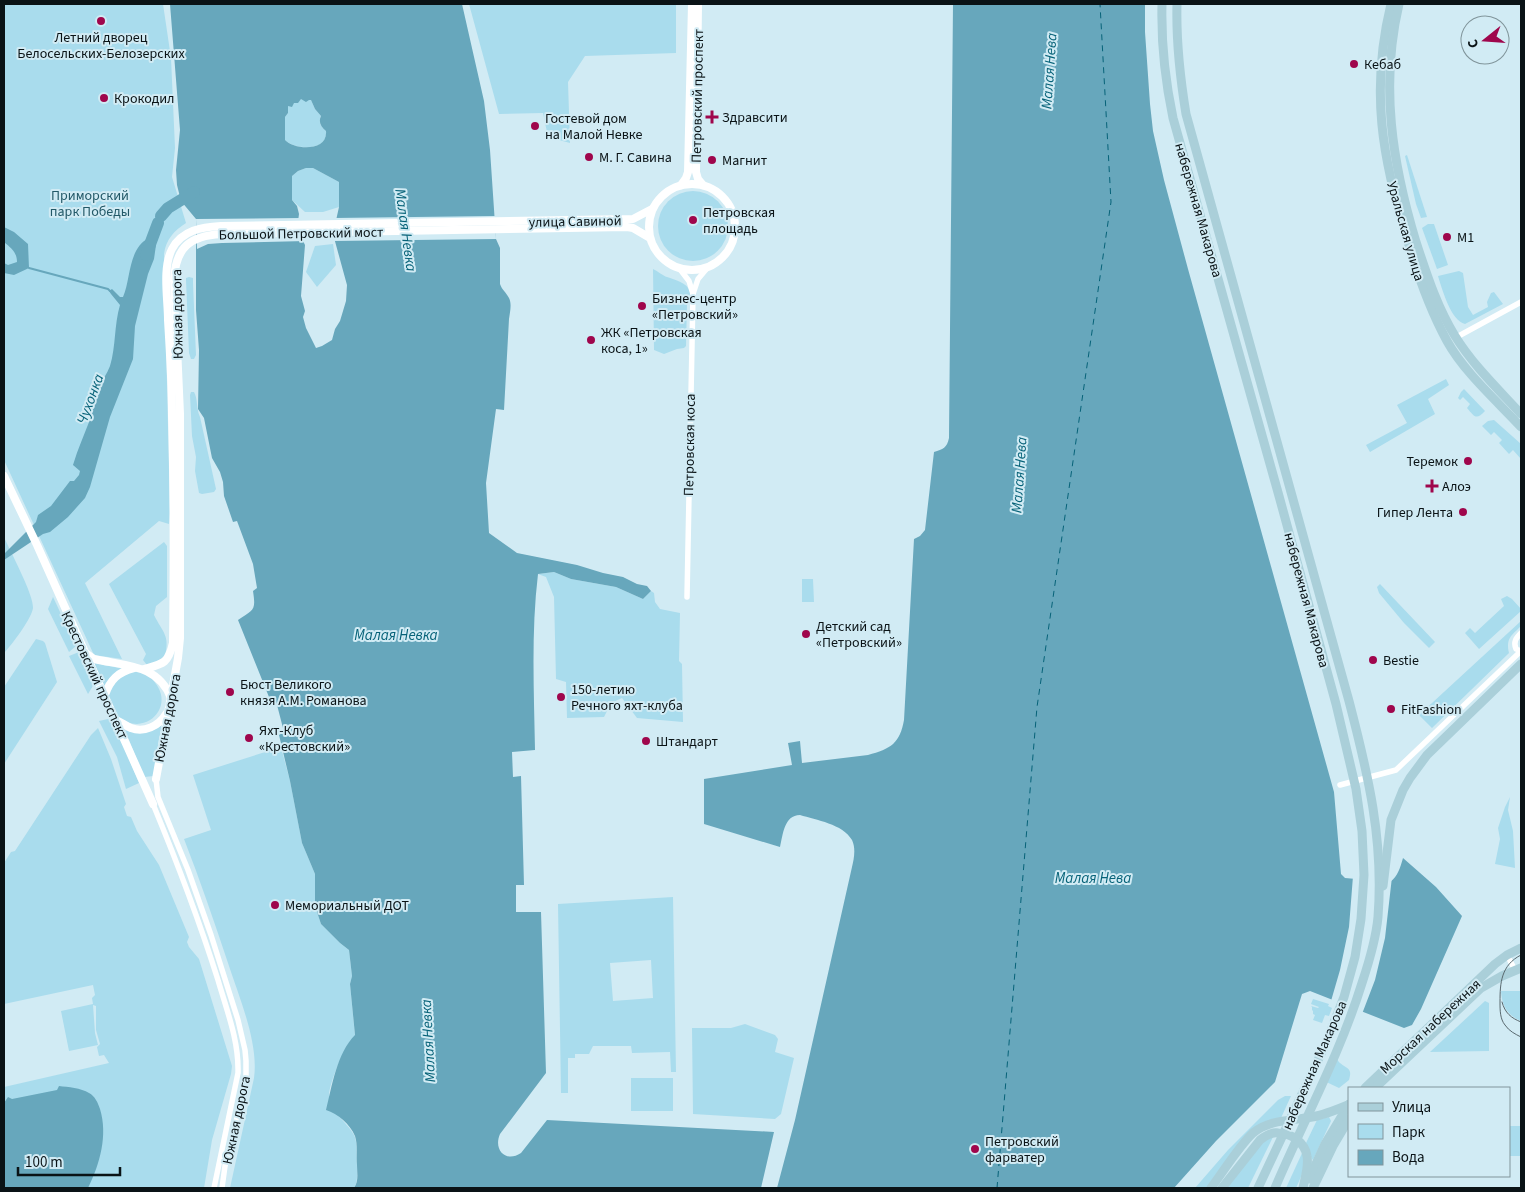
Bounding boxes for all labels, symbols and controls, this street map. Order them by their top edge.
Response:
marker: Летний дворец Белосельских-Белозерских [95,15,107,27]
north arrow [1460,15,1510,65]
place label: Летний дворец Белосельских-Белозерских [17,28,185,64]
street label: Петровский проспект [687,28,709,163]
water label: Малая Нева [1036,32,1063,110]
text: С [1463,37,1484,50]
place label: Кебаб [1364,55,1401,75]
marker: Кебаб [1348,58,1360,70]
place label: Крокодил [114,89,175,109]
marker: Крокодил [98,92,110,104]
place label: Здравсити [722,108,788,128]
place label: Гостевой дом на Малой Невке [545,109,643,145]
marker: Здравсити [706,111,718,123]
marker: Гостевой дом на Малой Невке [529,120,541,132]
street label: набережная Макарова [1169,141,1227,280]
place label: М. Г. Савина [599,148,672,168]
marker: М. Г. Савина [583,151,595,163]
place label: Магнит [722,151,768,171]
marker: Магнит [706,154,718,166]
street label: Уральская улица [1381,179,1429,283]
park label: Приморский парк Победы [50,186,130,222]
water label: Малая Невка [389,187,422,273]
place label: Петровская площадь [703,203,775,239]
street label: улица Савиной [528,211,622,233]
marker: Петровская площадь [687,214,699,226]
street label: Большой Петровский мост [219,223,384,245]
place label: М1 [1457,228,1474,248]
marker: М1 [1441,231,1453,243]
street label: Южная дорога [167,269,189,359]
place label: Бизнес-центр «Петровский» [652,289,738,325]
marker: Бизнес-центр «Петровский» [636,300,648,312]
place label: ЖК «Петровская коса, 1» [601,323,702,359]
marker: ЖК «Петровская коса, 1» [585,334,597,346]
water label: Чухонка [72,371,109,427]
street label: Петровская коса [679,394,701,496]
water label: Малая Нева [1006,436,1033,514]
place label: Теремок [1406,452,1458,472]
marker: Теремок [1462,455,1474,467]
place label: Алоэ [1442,477,1471,497]
marker: Алоэ [1426,480,1438,492]
place label: Гипер Лента [1377,503,1453,523]
marker: Гипер Лента [1457,506,1469,518]
street label: набережная Макарова [1278,530,1334,670]
street label: Крестовский проспект [56,608,133,743]
place label: Детский сад «Петровский» [816,617,902,653]
water label: Малая Невка [354,625,438,646]
marker: Детский сад «Петровский» [800,628,812,640]
place label: Bestie [1383,651,1419,671]
marker: Bestie [1367,654,1379,666]
street label: Южная дорога [150,672,186,764]
place label: Бюст Великого князя А.М. Романова [240,675,367,711]
place label: 150-летию Речного яхт-клуба [571,680,683,716]
marker: Бюст Великого князя А.М. Романова [224,686,236,698]
marker: 150-летию Речного яхт-клуба [555,691,567,703]
place label: FitFashion [1401,700,1462,720]
marker: FitFashion [1385,703,1397,715]
place label: Яхт-Клуб «Крестовский» [259,721,350,757]
marker: Яхт-Клуб «Крестовский» [243,732,255,744]
place label: Штандарт [656,732,718,752]
marker: Штандарт [640,735,652,747]
water label: Малая Нева [1055,868,1131,889]
place label: Мемориальный ДОТ [285,896,409,916]
marker: Мемориальный ДОТ [269,899,281,911]
street label: Морская набережная [1376,975,1486,1079]
street label: набережная Макарова [1277,998,1352,1133]
water label: Малая Невка [416,999,441,1083]
street label: Южная дорога [218,1074,256,1166]
legend [1348,1087,1510,1177]
text: Улица [1392,1097,1431,1118]
text: Парк [1392,1122,1426,1143]
place label: Петровский фарватер [985,1132,1059,1168]
marker: Петровский фарватер [969,1143,981,1155]
scale bar [18,1144,120,1176]
text: Вода [1392,1147,1425,1168]
text: 100 m [25,1152,63,1173]

